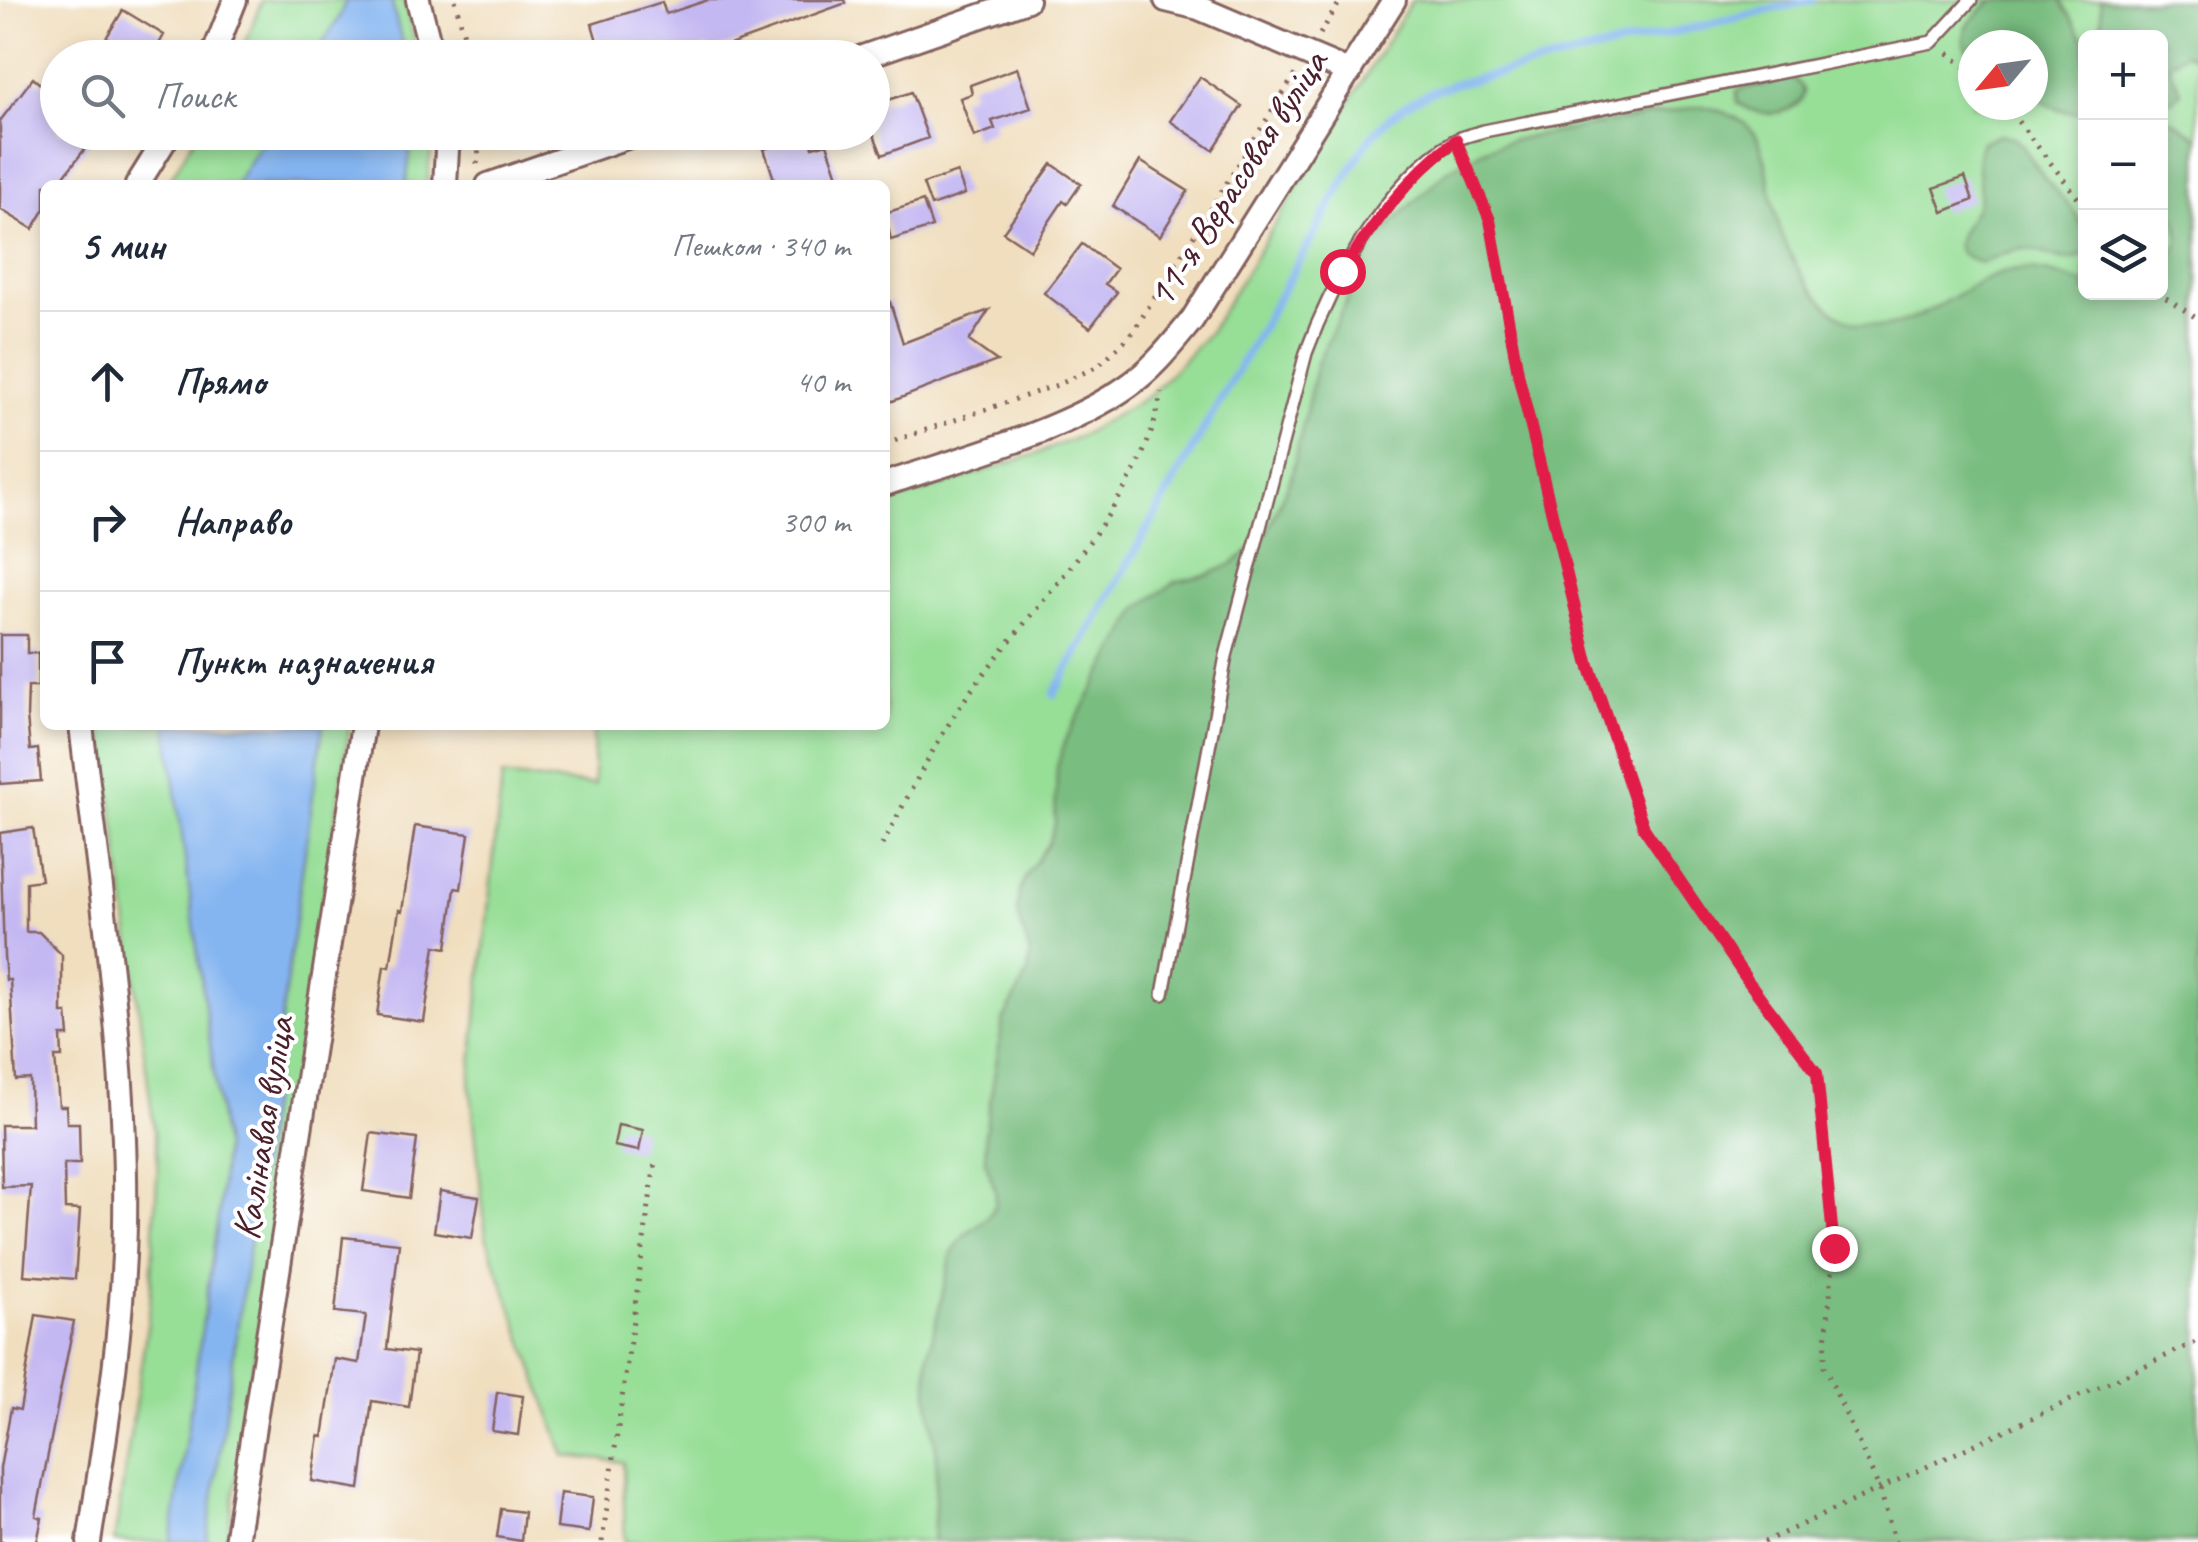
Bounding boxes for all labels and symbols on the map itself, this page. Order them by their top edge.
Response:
north arrow [1958,30,2048,120]
street label: 11-я Верасовая вуліца [1135,38,1340,317]
route start [1320,249,1366,295]
street label: Калінавая вуліца [221,1011,306,1243]
route end [1812,1226,1858,1272]

